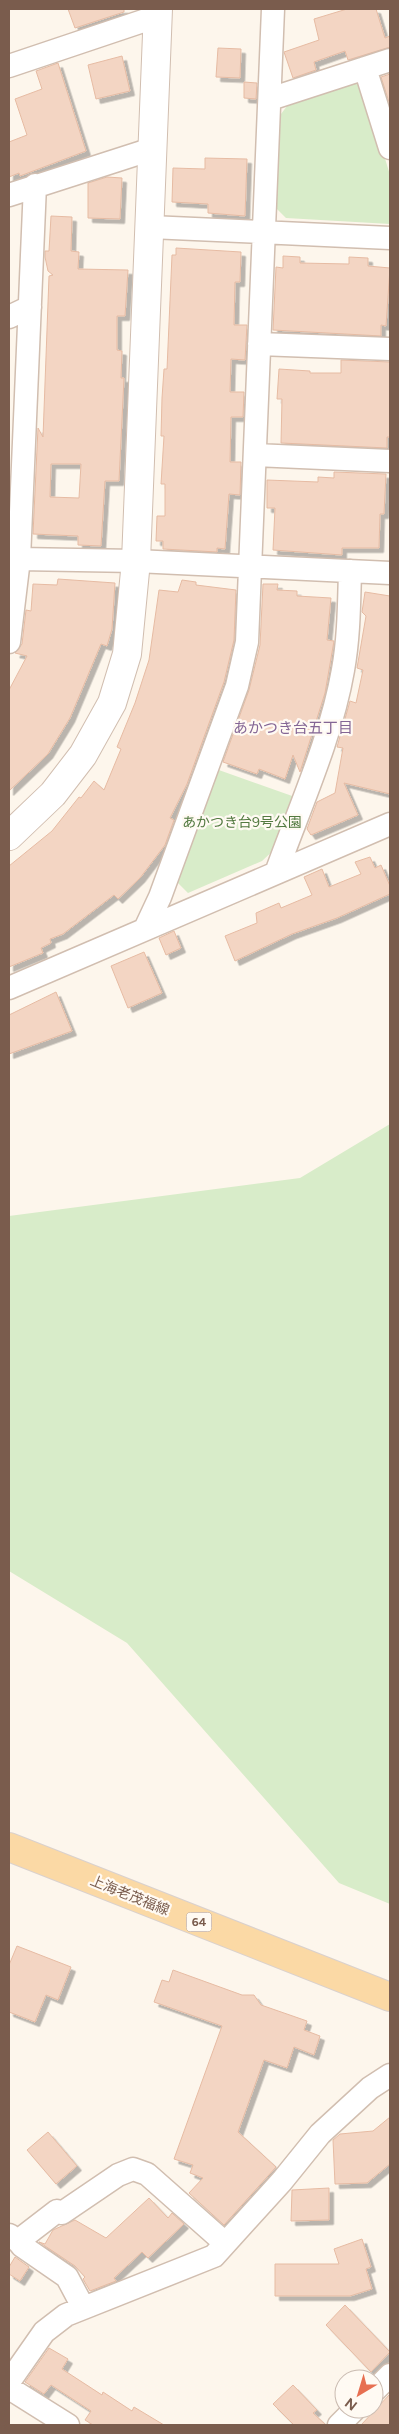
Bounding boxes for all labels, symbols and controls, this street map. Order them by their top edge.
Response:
district label: あかつき台五丁目 [233,719,353,737]
park label: あかつき台9号公園 [182,814,302,831]
street label: 上海老茂福線 [88,1872,172,1919]
road number: 64 [186,1912,212,1931]
north arrow [334,2369,384,2419]
text: N [342,2394,361,2414]

